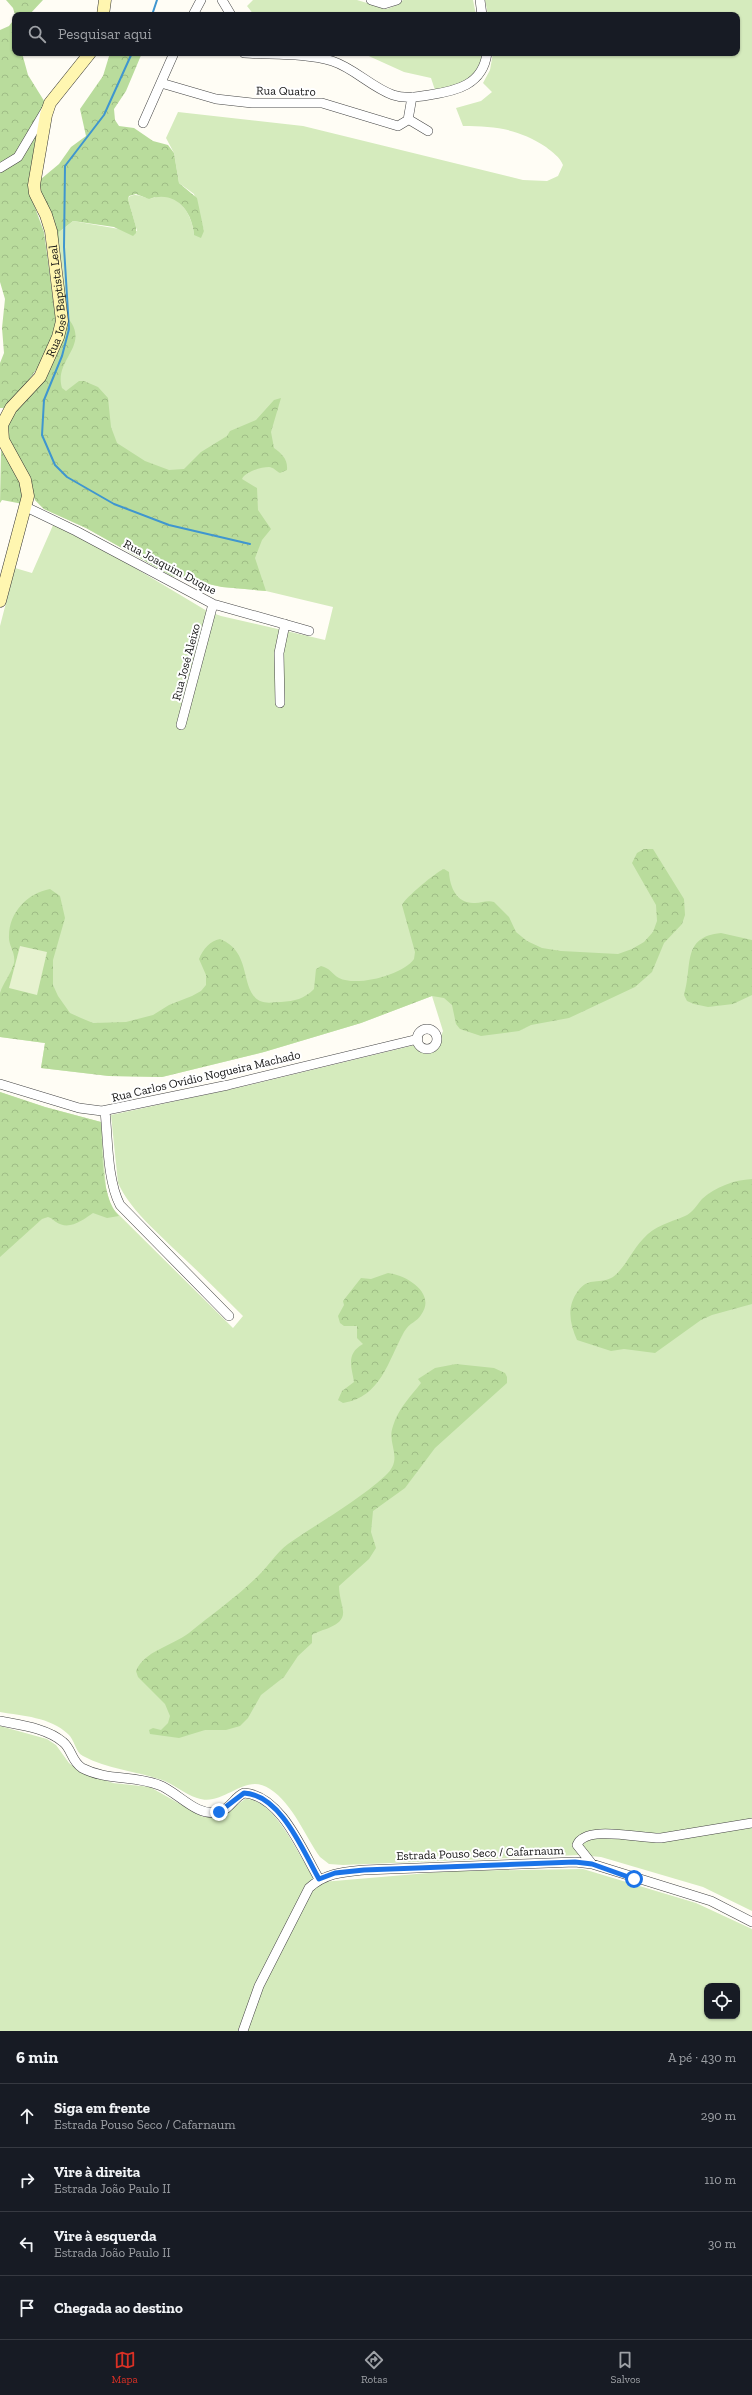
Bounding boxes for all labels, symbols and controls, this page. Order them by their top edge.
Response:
search box [12,12,740,56]
icon: search [26,23,48,45]
text: Pesquisar aqui [58,25,152,43]
street label: Rua Quatro [256,83,316,99]
street label: Rua José Baptista Leal [43,244,69,359]
street label: Rua Joaquim Duque [121,537,219,598]
street label: Rua José Aleixo [169,622,203,702]
street label: Rua Carlos Ovídio Nogueira Machado [110,1047,302,1105]
route end [210,1803,228,1821]
street label: Estrada Pouso Seco / Cafarnaum [396,1843,565,1863]
route start [625,1870,643,1888]
map controls [704,1983,740,2019]
button: locate [704,1983,740,2019]
text: 6 min [16,2047,58,2067]
text: A pé · 430 m [668,2050,736,2065]
text: Siga em frente [54,2099,150,2117]
icon: ahead [16,2105,38,2127]
text: 290 m [701,2108,736,2123]
text: Estrada Pouso Seco / Cafarnaum [54,2117,236,2132]
text: Vire à direita [54,2163,140,2181]
icon: right [16,2169,38,2191]
text: 110 m [704,2172,736,2187]
text: Estrada João Paulo II [54,2181,171,2196]
text: Vire à esquerda [54,2227,157,2245]
icon: left [16,2233,38,2255]
text: 30 m [708,2236,736,2251]
text: Estrada João Paulo II [54,2245,171,2260]
icon: arrive [16,2297,38,2319]
text: Chegada ao destino [54,2299,183,2317]
tab: Mapa [112,2349,138,2386]
tab: Rotas [361,2349,387,2386]
tab: Salvos [611,2349,640,2386]

